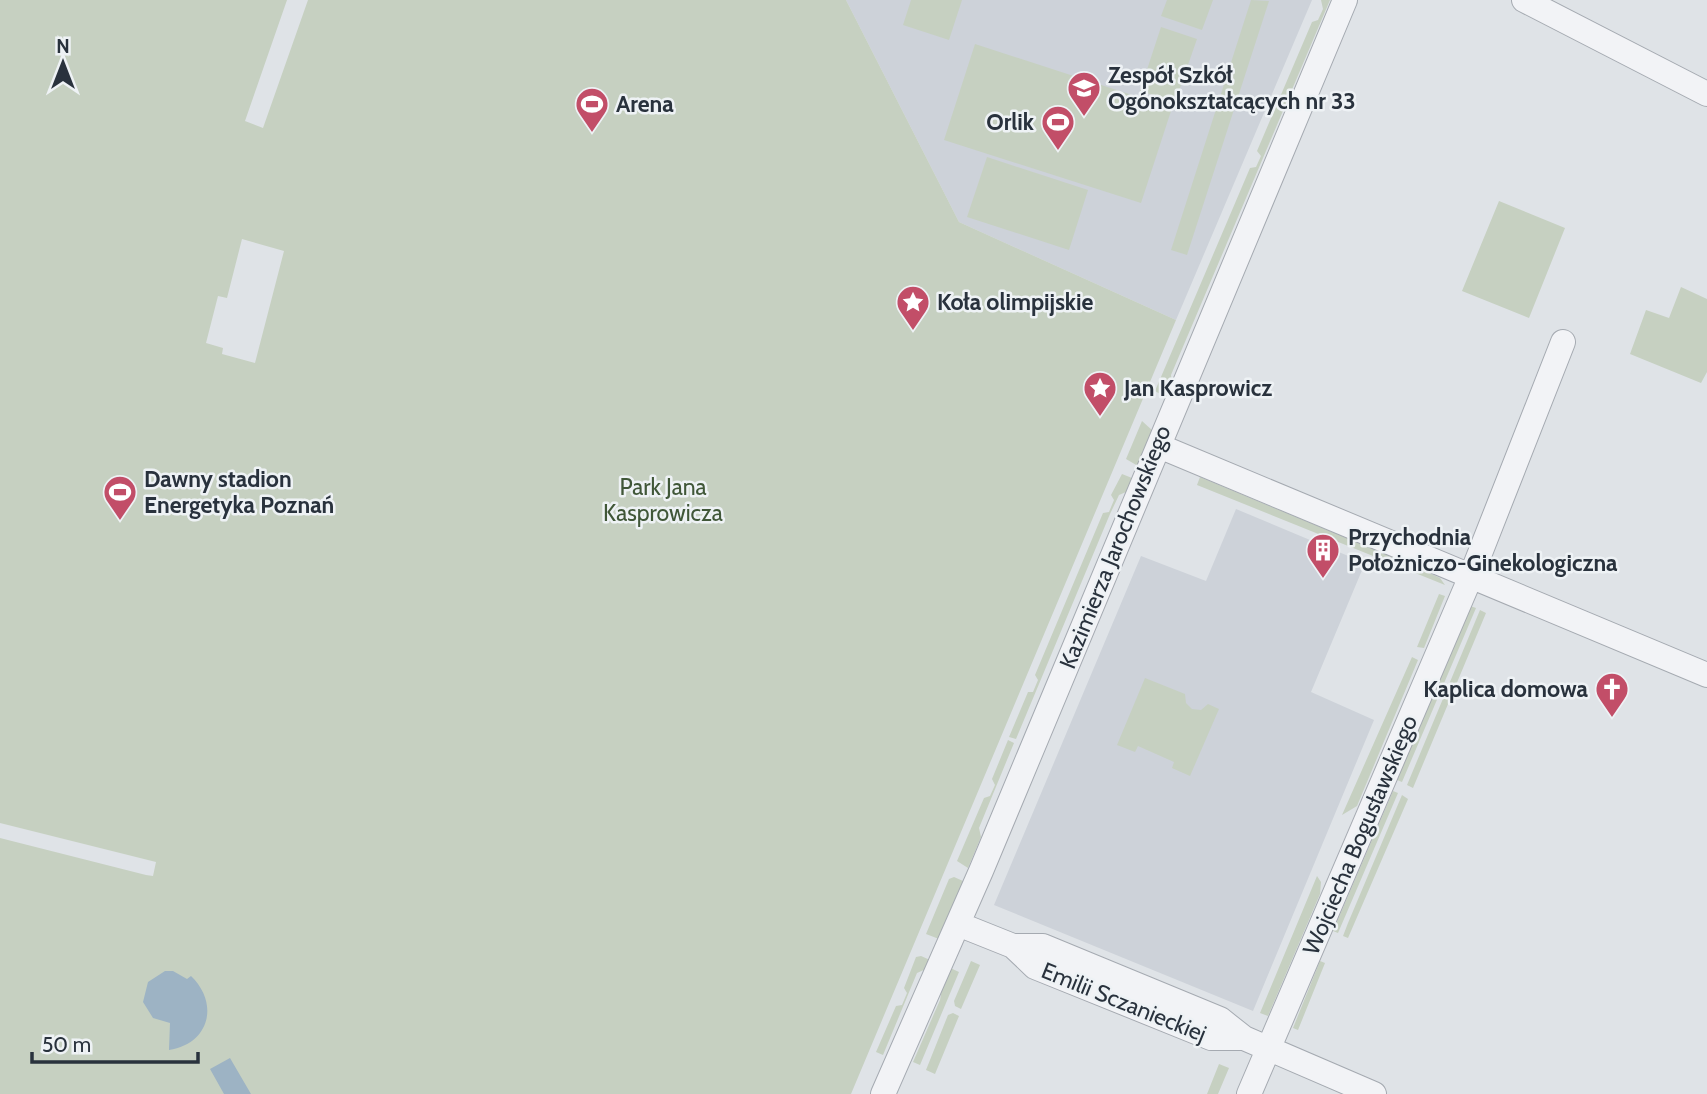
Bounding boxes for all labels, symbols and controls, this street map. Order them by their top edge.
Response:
north arrow [28,28,98,98]
text: N [56,35,70,58]
place label: Zespół Szkół Ogónokształcących nr 33 [1108,61,1356,115]
school or university icon: Zespół Szkół Ogónokształcących nr 33 [1065,69,1103,118]
sports icon: Arena [573,85,611,134]
place label: Arena [616,90,674,118]
sports icon: Orlik [1039,103,1077,152]
place label: Orlik [986,108,1035,136]
place icon: Koła olimpijskie [894,283,932,332]
place label: Koła olimpijskie [937,288,1094,316]
place icon: Jan Kasprowicz [1081,369,1119,418]
place label: Jan Kasprowicz [1123,374,1272,402]
street label: Kazimierza Jarochowskiego [1053,421,1177,673]
place label: Dawny stadion Energetyka Poznań [144,465,334,519]
sports icon: Dawny stadion Energetyka Poznań [101,473,139,522]
park label: Park Jana Kasprowicza [603,473,723,527]
place label: Przychodnia Położniczo-Ginekologiczna [1348,523,1618,577]
building icon: Przychodnia Położniczo-Ginekologiczna [1304,531,1342,580]
church icon: Kaplica domowa [1593,670,1631,719]
place label: Kaplica domowa [1423,675,1589,703]
street label: Wojciecha Bogusławskiego [1297,711,1423,959]
street label: Emilii Sczanieckiej [1037,956,1211,1048]
scale bar [32,1020,198,1064]
text: 50 m [42,1032,91,1057]

